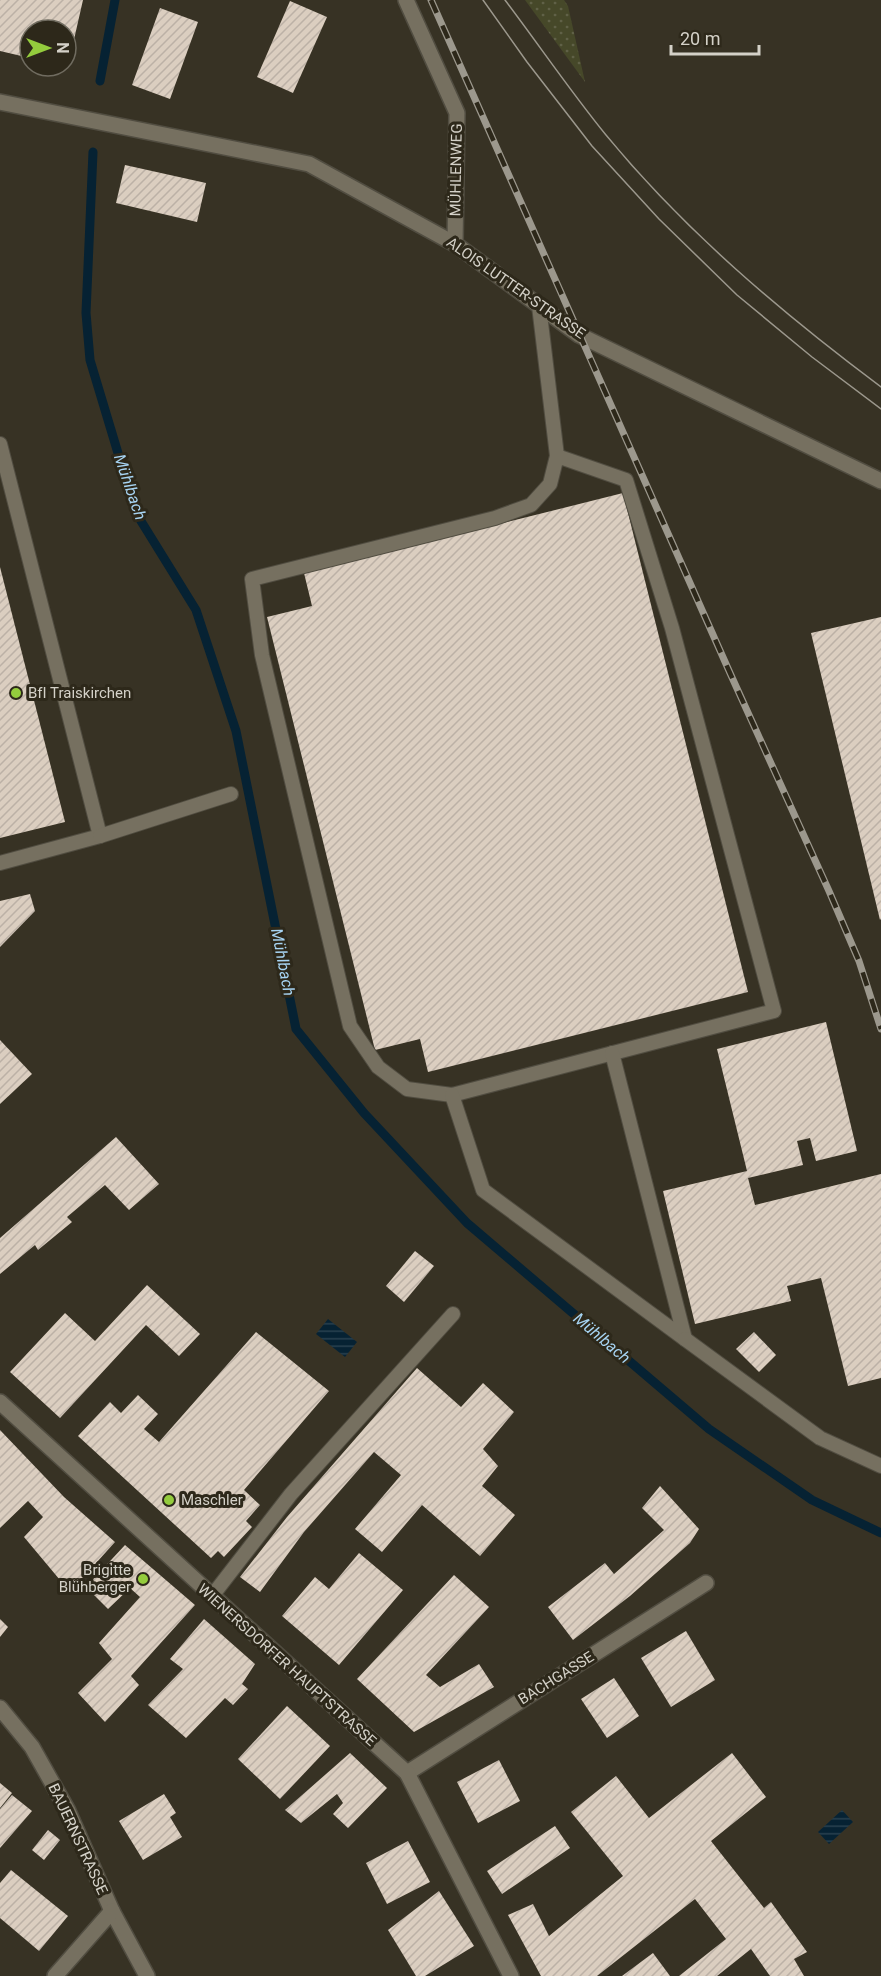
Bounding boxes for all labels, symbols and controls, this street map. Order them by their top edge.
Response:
north arrow [18,18,78,78]
scale bar [671,18,760,56]
text: 20 m [680,28,720,49]
text: N [53,42,72,54]
street label: MÜHLENWEG [446,123,466,217]
street label: ALOIS LUTTER-STRASSE [443,233,589,343]
water label: Mühlbach [110,452,150,522]
place label: BfI Traiskirchen [28,684,131,702]
marker: BfI Traiskirchen [9,686,23,700]
water label: Mühlbach [267,927,299,997]
water label: Mühlbach [570,1309,634,1367]
place label: Maschler [181,1491,243,1509]
marker: Maschler [162,1493,176,1507]
place label: Brigitte Blühberger [59,1561,131,1596]
marker: Brigitte Blühberger [136,1572,150,1586]
street label: WIENERSDORFER HAUPTSTRASSE [194,1580,380,1750]
street label: BACHGASSE [515,1647,598,1708]
street label: BAUERNSTRASSE [44,1781,112,1898]

